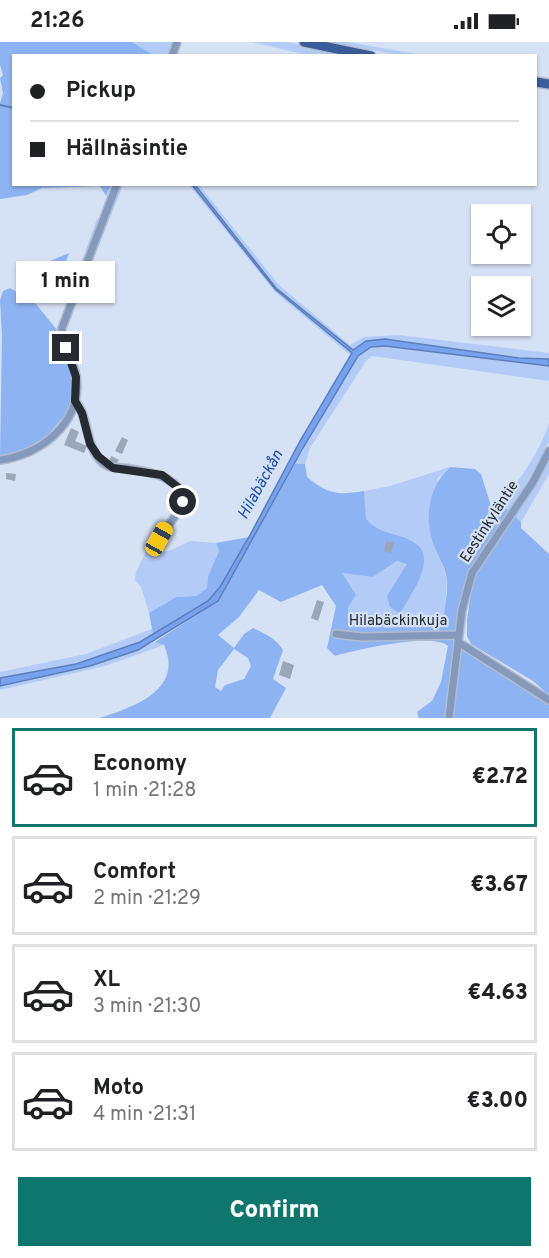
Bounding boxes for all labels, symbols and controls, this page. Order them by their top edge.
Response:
text: 21:26 [30,8,85,35]
text: Pickup [66,78,136,105]
text: Hällnäsintie [66,136,188,163]
map controls [471,204,531,336]
button: locate [471,204,531,264]
callout: 1 min [16,261,116,303]
text: 1 min [41,269,90,295]
button: layers [471,276,531,336]
route end [52,334,79,361]
water label: Hilabäckån [234,447,288,523]
street label: Eestinkyläntie [456,477,524,567]
route start [169,488,196,515]
car [142,519,176,559]
street label: Hilabäckinkuja [349,612,447,631]
icon: car [21,751,75,805]
text: Economy [93,751,187,778]
text: €2.72 [472,764,528,791]
text: 1 min · 21:28 [93,778,197,804]
icon: car [21,859,75,913]
text: Comfort [93,859,176,886]
text: €3.67 [470,872,528,899]
text: 2 min · 21:29 [93,886,201,912]
icon: car [21,967,75,1021]
text: XL [93,967,120,994]
text: €4.63 [467,980,528,1007]
text: 3 min · 21:30 [93,994,201,1020]
icon: car [21,1075,75,1129]
text: Moto [93,1075,144,1102]
text: €3.00 [467,1088,528,1115]
text: 4 min · 21:31 [93,1102,196,1128]
button: Confirm [18,1177,531,1246]

